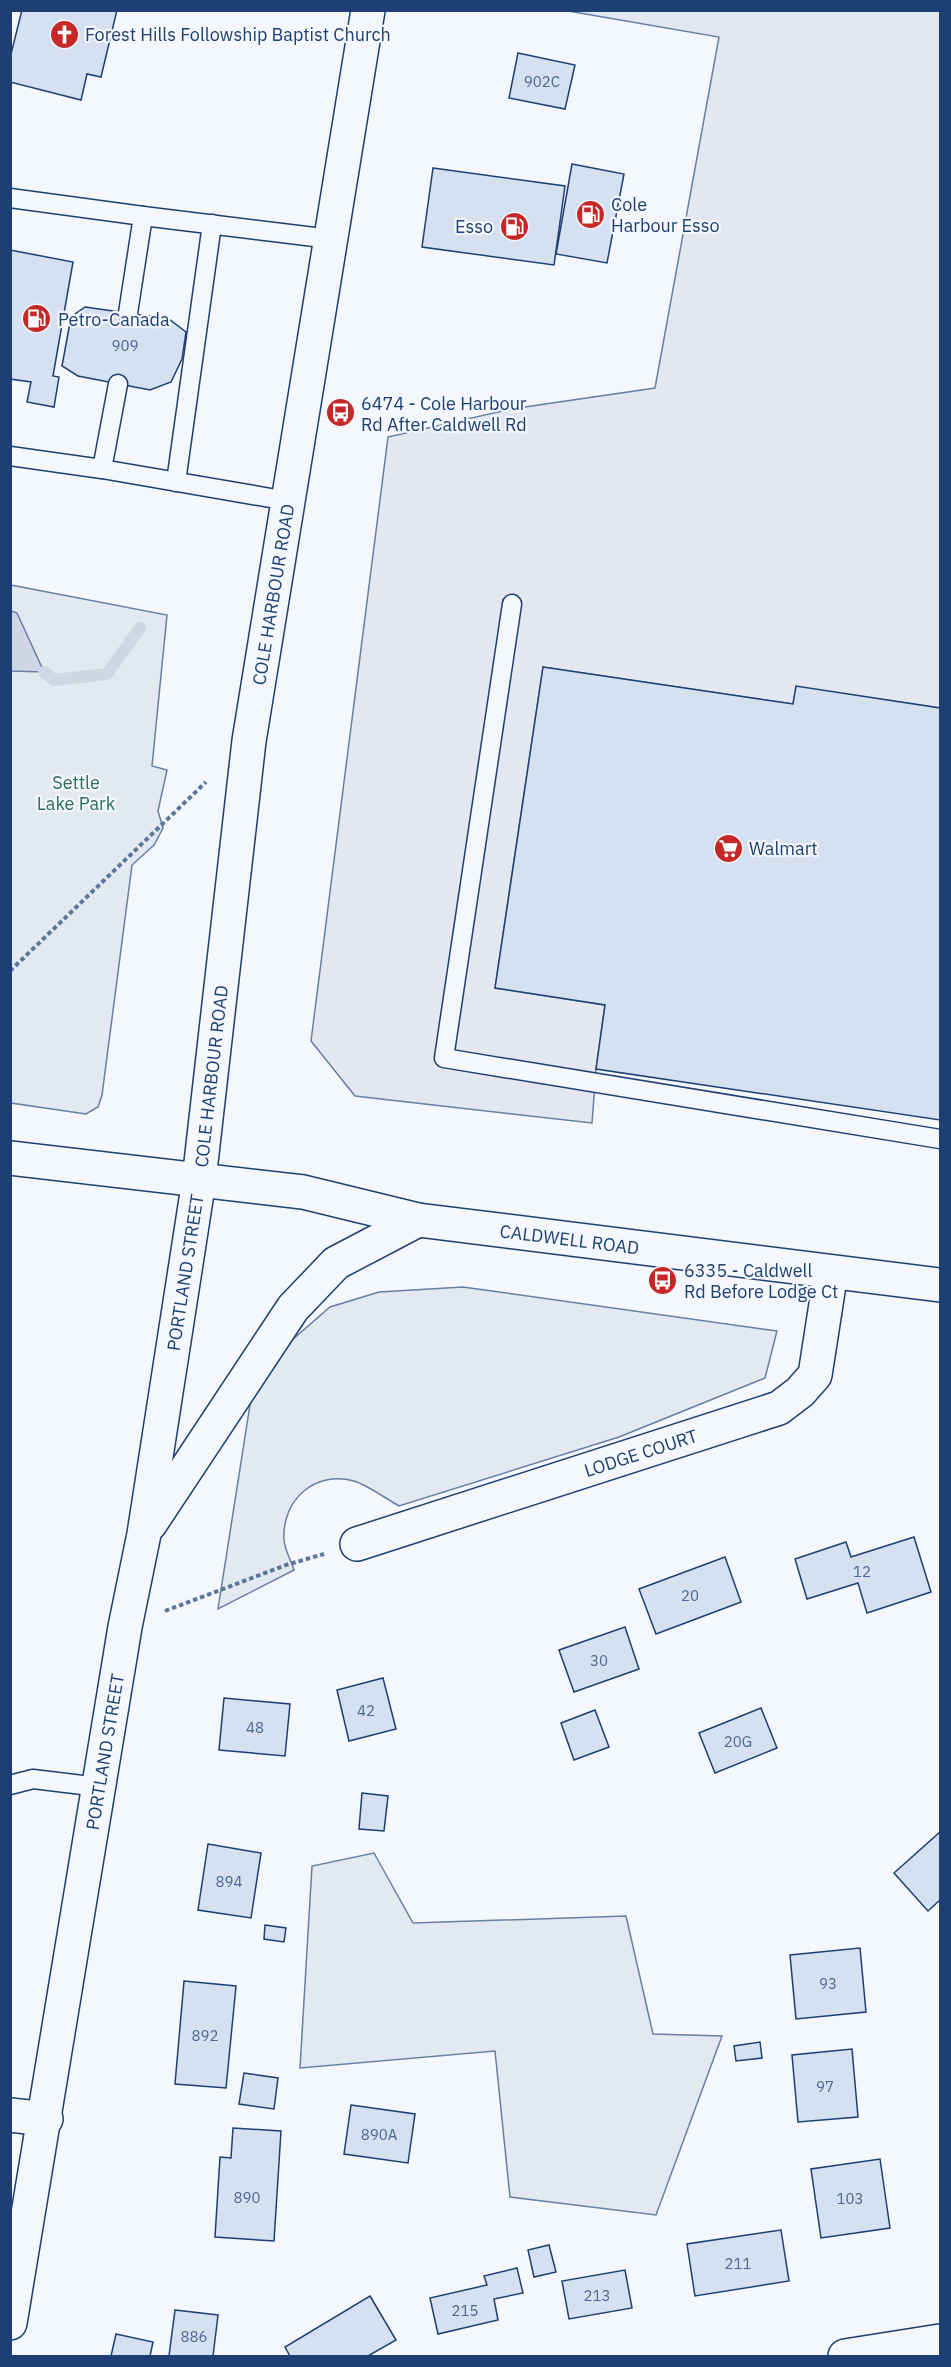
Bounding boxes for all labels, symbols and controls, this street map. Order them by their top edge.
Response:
church icon: Forest Hills Followship Baptist Church [48,18,80,50]
place label: Forest Hills Followship Baptist Church [85,23,391,46]
house number: 902C [524,72,560,91]
place label: Cole Harbour Esso [611,193,720,237]
fuel station icon: Cole Harbour Esso [574,198,606,230]
fuel station icon: Esso [498,210,530,242]
place label: Esso [455,215,493,238]
fuel station icon: Petro-Canada [21,303,53,335]
place label: Petro-Canada [58,308,170,331]
house number: 909 [111,336,139,355]
place label: 6474 - Cole Harbour Rd After Caldwell Rd [361,392,527,436]
bus stop icon: 6474 - Cole Harbour Rd After Caldwell Rd [324,397,356,429]
street label: COLE HARBOUR ROAD [247,502,299,687]
park label: Settle Lake Park [37,771,116,815]
supermarket icon: Walmart [712,832,744,864]
place label: Walmart [749,837,818,860]
street label: COLE HARBOUR ROAD [189,984,233,1169]
street label: PORTLAND STREET [161,1192,208,1353]
street label: CALDWELL ROAD [499,1219,640,1259]
place label: 6335 - Caldwell Rd Before Lodge Ct [684,1259,838,1303]
bus stop icon: 6335 - Caldwell Rd Before Lodge Ct [647,1264,679,1296]
street label: LODGE COURT [581,1424,700,1482]
house number: 12 [853,1562,871,1581]
house number: 20 [681,1586,699,1605]
house number: 30 [590,1651,608,1670]
street label: PORTLAND STREET [80,1672,129,1832]
house number: 42 [357,1701,375,1720]
house number: 48 [246,1718,264,1737]
house number: 20G [724,1732,752,1751]
house number: 894 [215,1872,243,1891]
house number: 93 [819,1974,837,1993]
house number: 892 [191,2026,219,2045]
house number: 97 [816,2077,834,2096]
house number: 890A [361,2125,398,2144]
house number: 890 [233,2188,261,2207]
house number: 103 [836,2189,864,2208]
house number: 211 [724,2254,752,2273]
house number: 213 [583,2286,611,2305]
house number: 215 [451,2301,479,2320]
house number: 886 [180,2327,208,2346]

